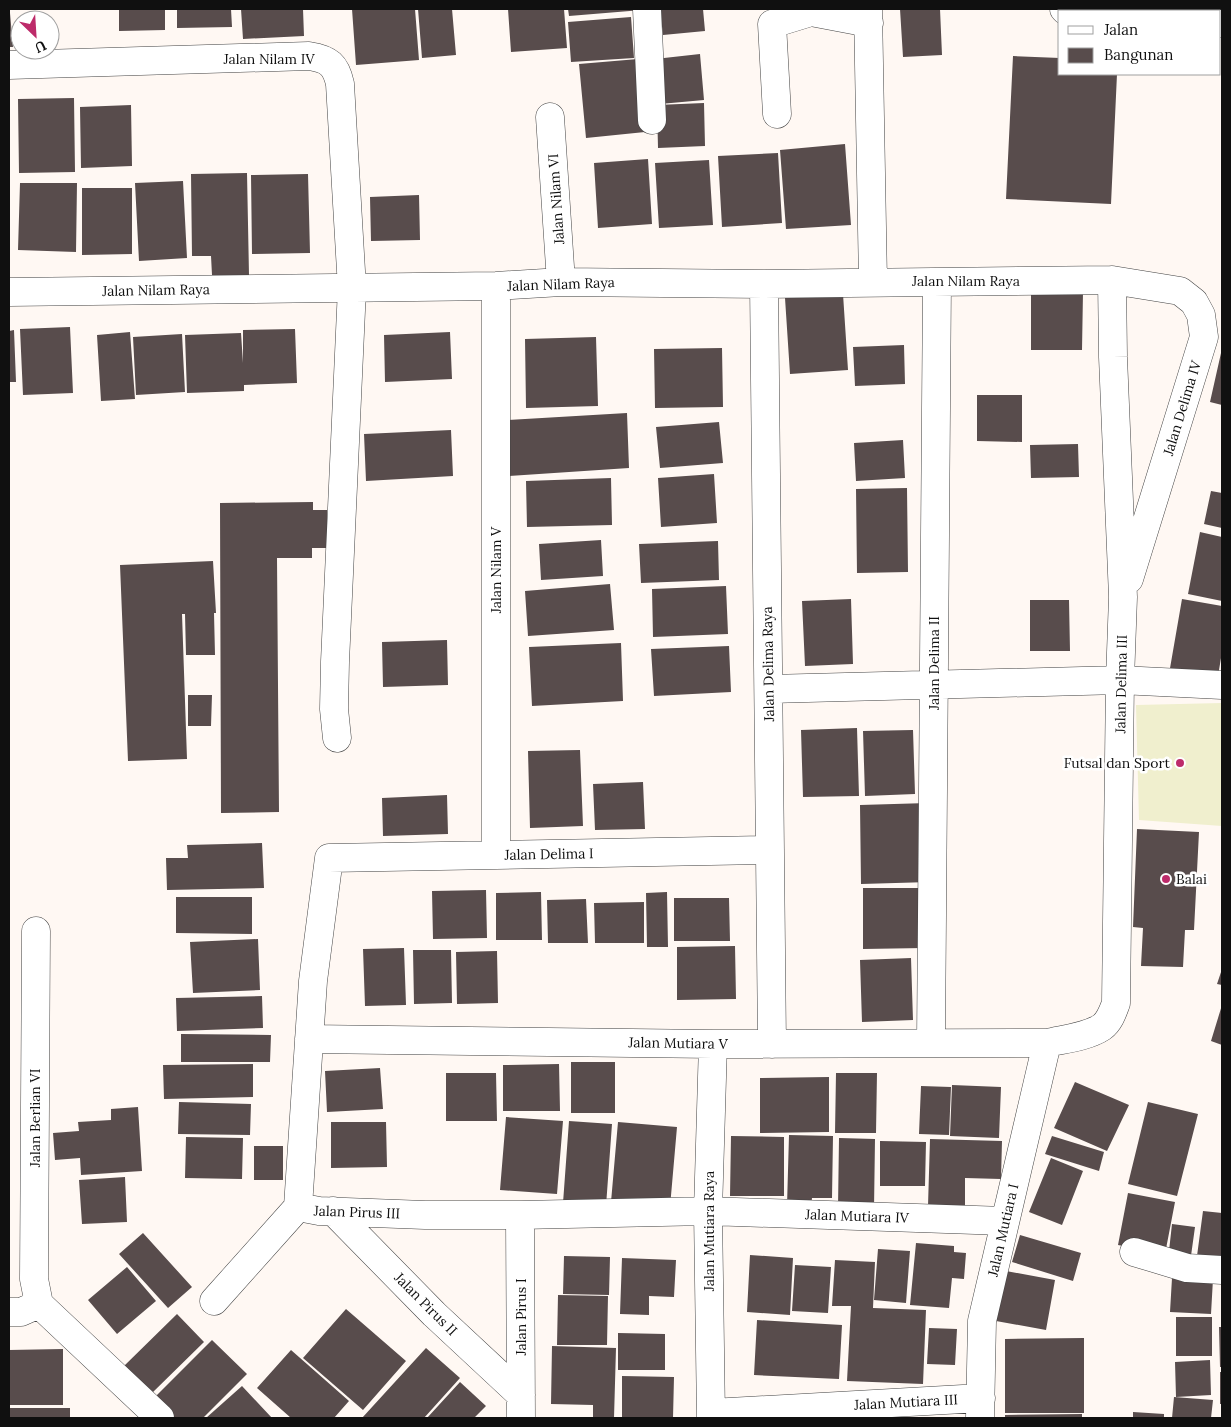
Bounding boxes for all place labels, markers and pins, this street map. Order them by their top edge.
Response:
place label: Futsal dan Sport [1064,754,1171,772]
marker: Futsal dan Sport [1174,757,1186,769]
place label: Balai [1176,870,1207,888]
marker: Balai [1160,873,1172,885]

